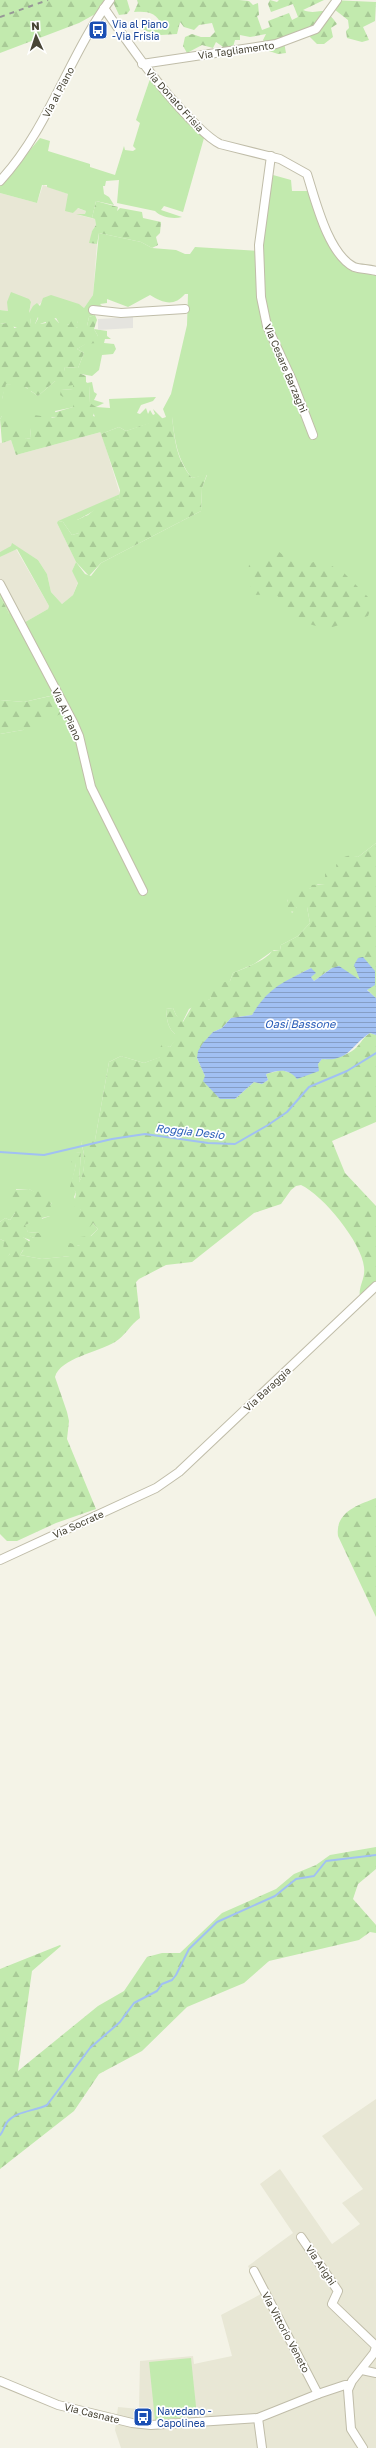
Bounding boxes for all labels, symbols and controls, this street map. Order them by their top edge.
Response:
north arrow [16,16,56,56]
place label: Via al Piano -Via Frisia [112,18,168,42]
text: N [31,19,40,32]
bus stop icon: Via al Piano -Via Frisia [87,19,109,41]
street label: Via Tagliamento [197,39,275,61]
street label: Via al Piano [40,64,76,120]
street label: Via Donato Frisia [143,66,207,134]
street label: Via Cesare Barzaghi [262,322,310,414]
street label: Via Al Piano [50,686,84,742]
water label: Oasi Bassone [265,1017,337,1030]
water label: Roggia Desio [155,1121,226,1142]
street label: Via Baraggia [241,1364,293,1414]
street label: Via Socrate [51,1507,106,1541]
street label: Via Arighi [303,2243,339,2287]
street label: Via Vittorio Veneto [260,2290,312,2374]
street label: Via Casnate [63,2400,121,2426]
place label: Navedano - Capolinea [157,2405,212,2429]
bus stop icon: Navedano - Capolinea [132,2406,154,2428]

